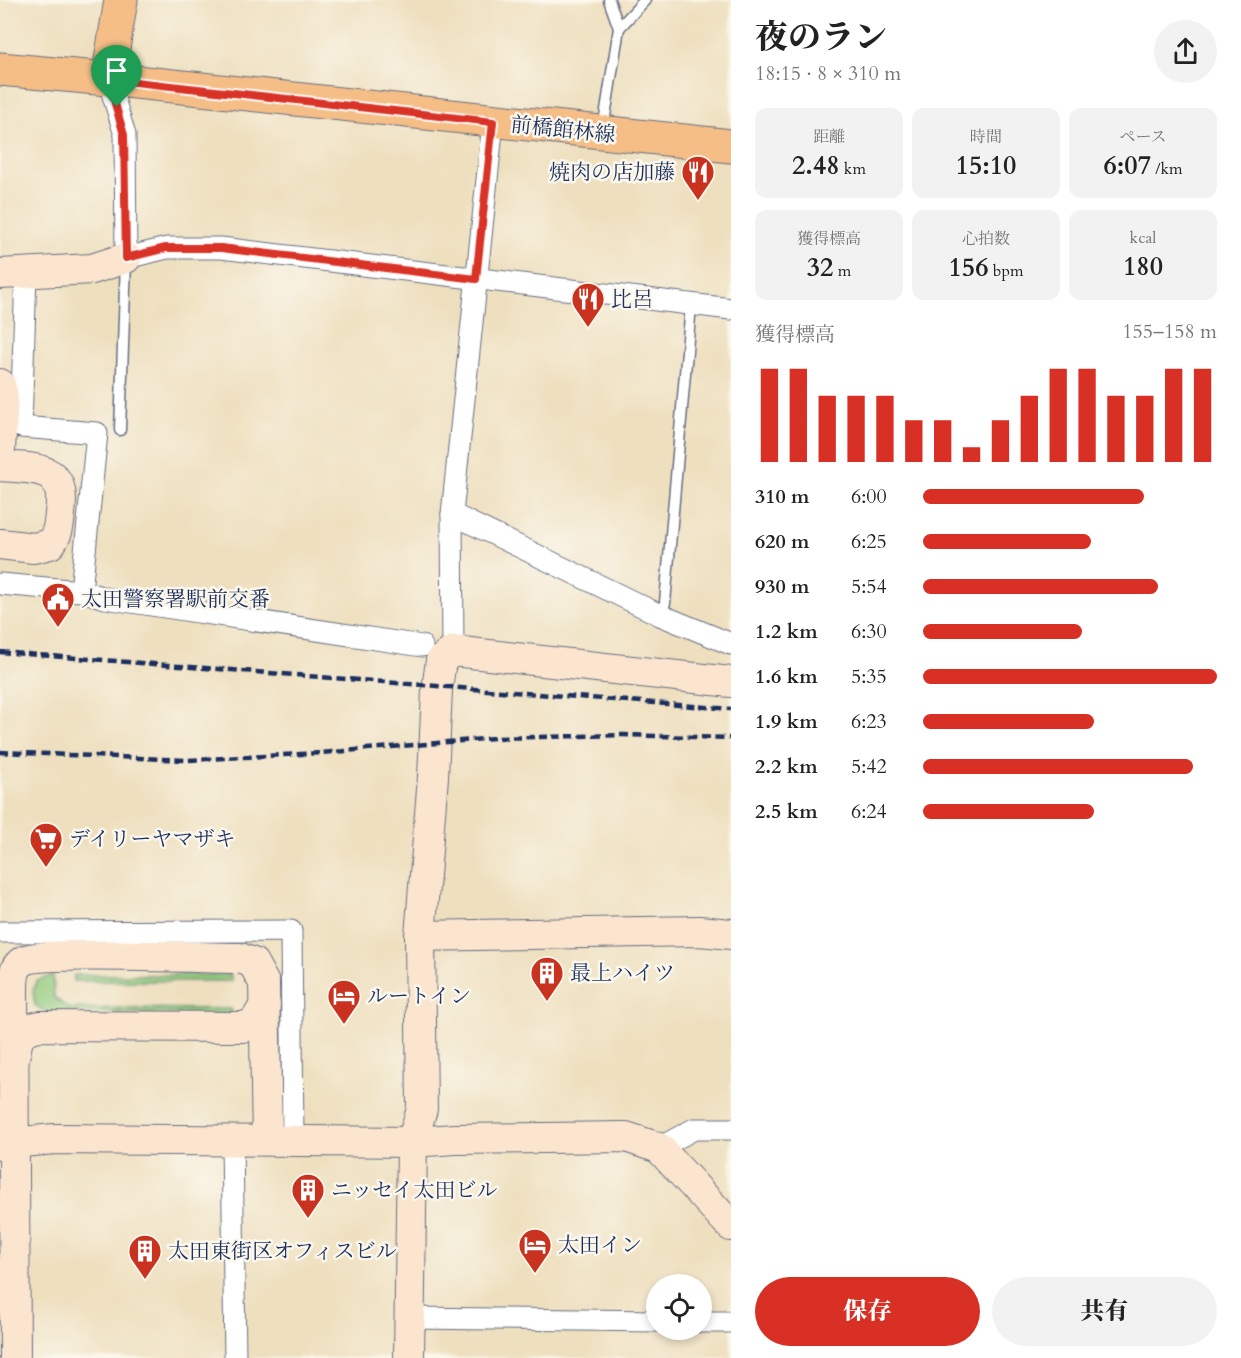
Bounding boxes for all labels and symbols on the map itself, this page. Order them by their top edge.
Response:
pin [91,45,142,107]
street label: 前橋館林線 [509,110,617,150]
restaurant icon: 焼肉の店加藤 [680,154,716,201]
place label: 焼肉の店加藤 [549,158,675,187]
restaurant icon: 比呂 [570,281,606,328]
place label: 比呂 [611,285,653,314]
public building icon: 太田警察署駅前交番 [40,581,76,628]
place label: 太田警察署駅前交番 [81,585,270,614]
supermarket icon: デイリーヤマザキ [28,821,64,868]
place label: デイリーヤマザキ [69,825,236,854]
building icon: 最上ハイツ [529,955,565,1002]
place label: 最上ハイツ [570,959,675,988]
hotel icon: ルートイン [326,978,362,1025]
place label: ルートイン [367,982,471,1011]
building icon: ニッセイ太田ビル [290,1172,326,1219]
place label: ニッセイ太田ビル [331,1176,498,1205]
hotel icon: 太田イン [517,1227,553,1274]
place label: 太田イン [558,1231,642,1260]
building icon: 太田東街区オフィスビル [127,1233,163,1280]
place label: 太田東街区オフィスビル [168,1237,397,1266]

